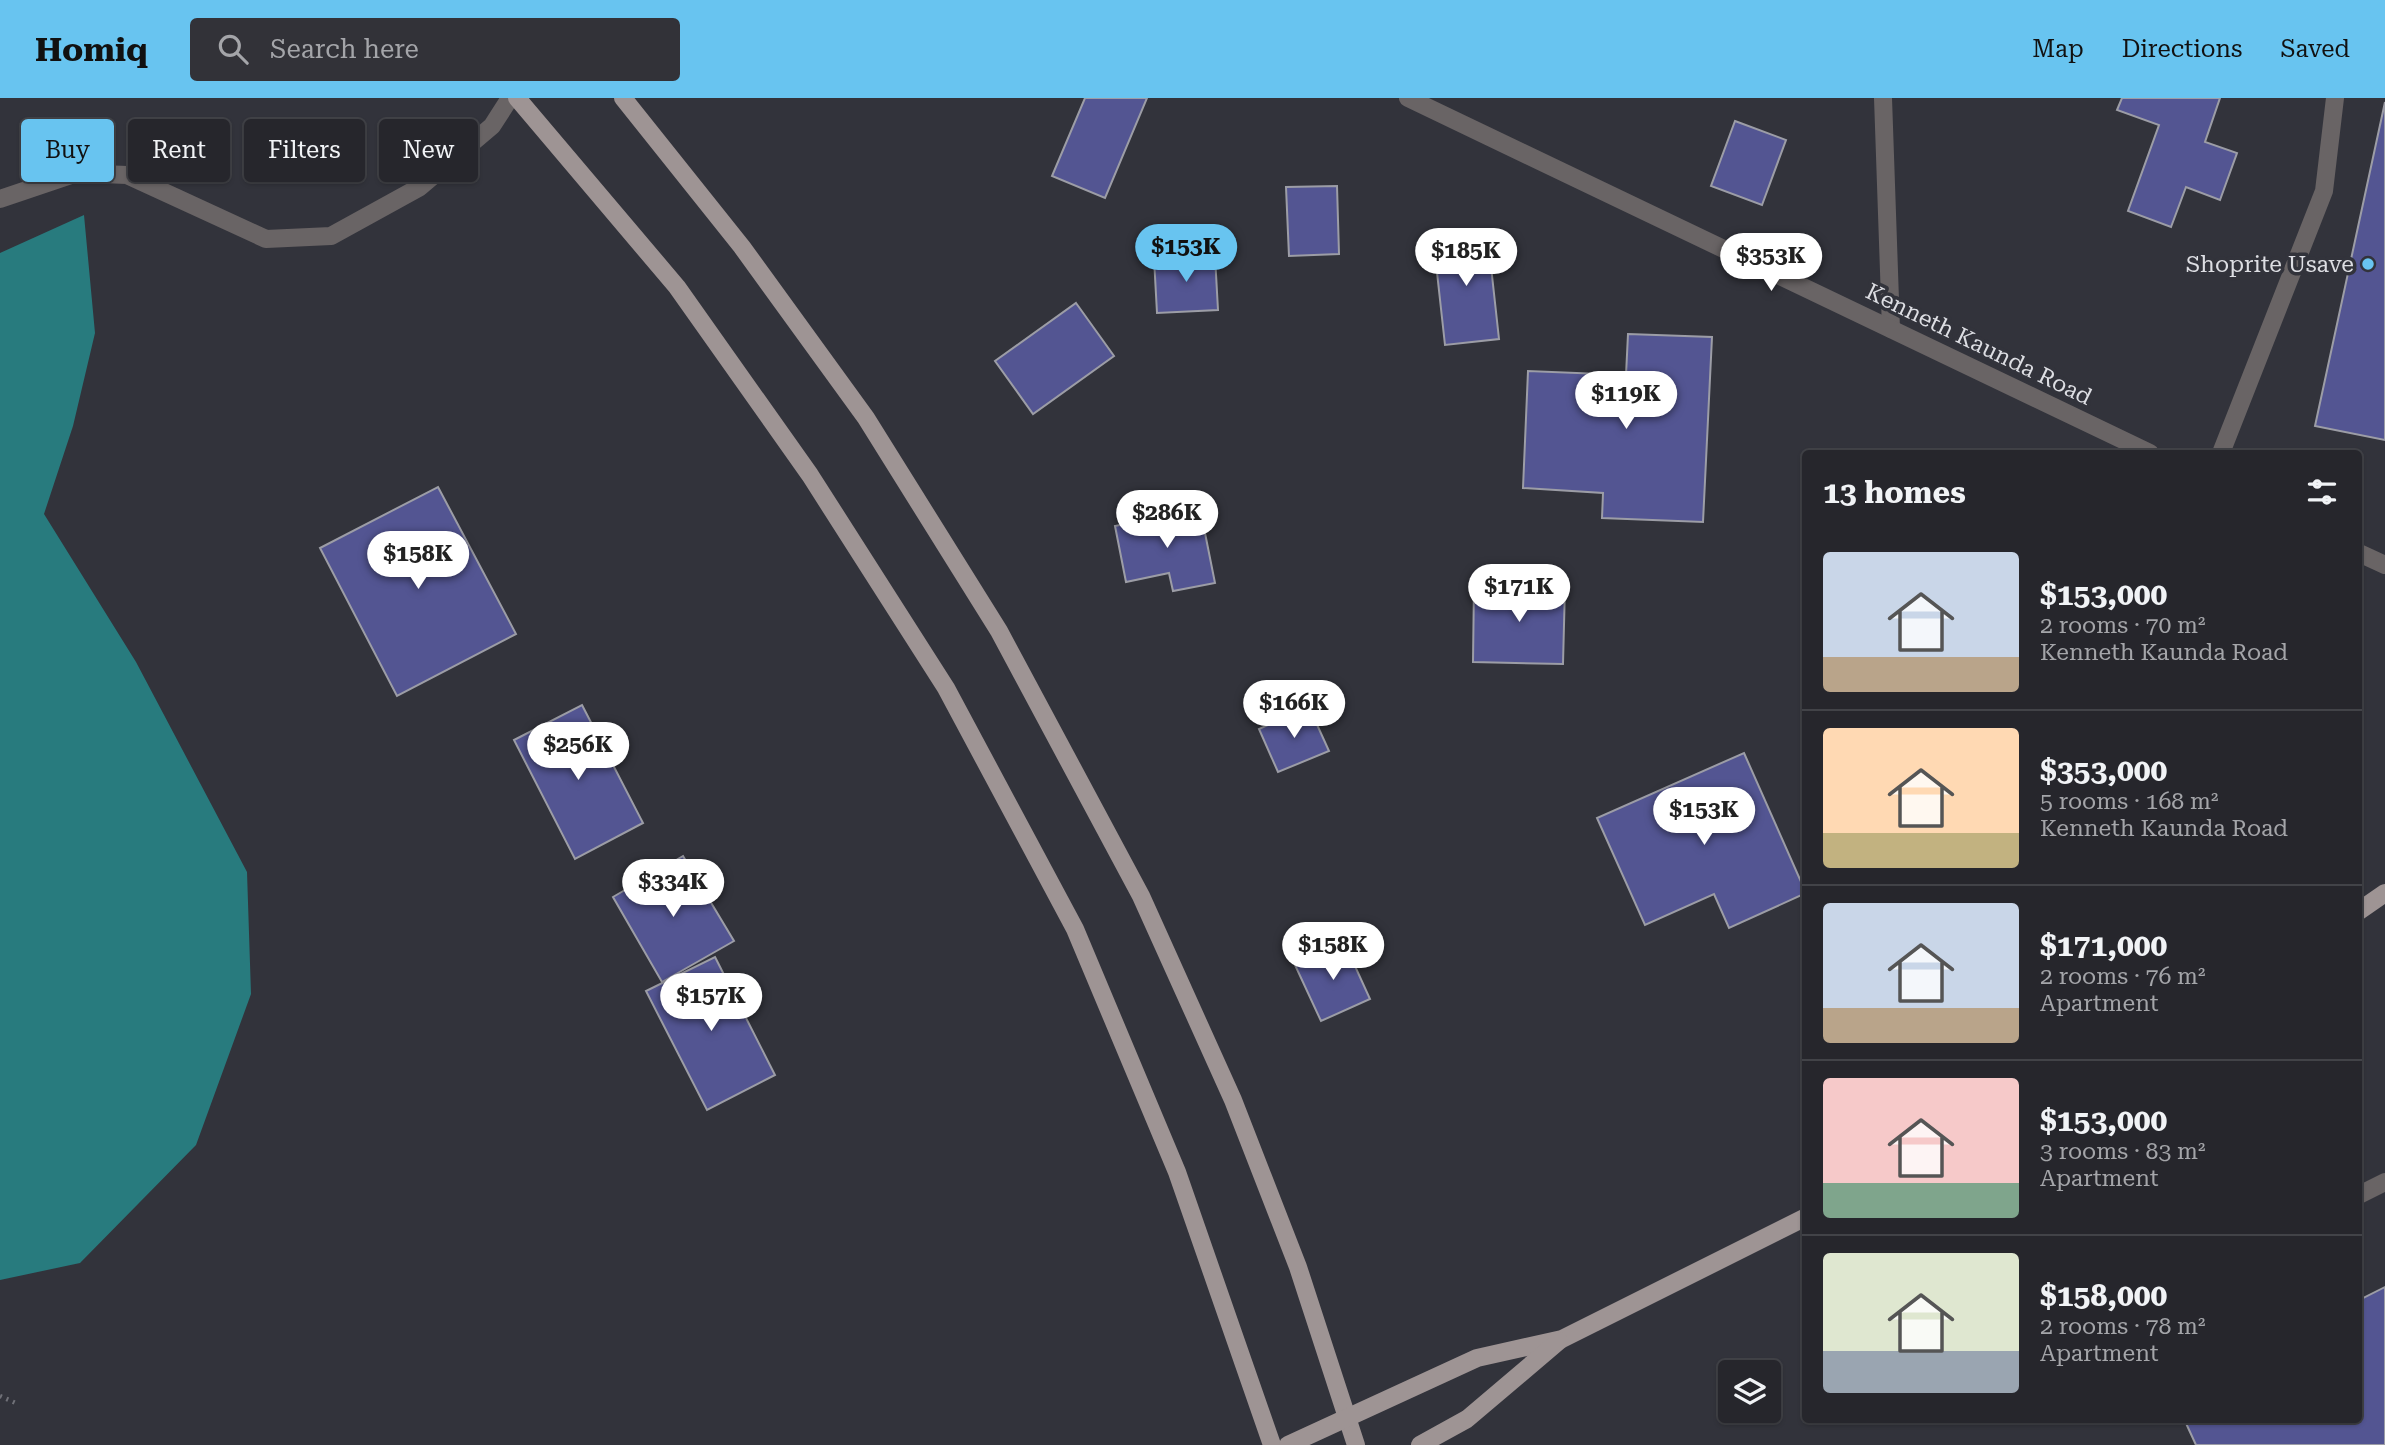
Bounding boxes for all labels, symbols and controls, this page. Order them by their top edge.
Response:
search box [190,18,680,81]
text: Homiq [35,30,148,69]
icon: search [214,30,252,68]
text: Search here [270,34,419,64]
text: Map [2032,35,2084,63]
text: Directions [2122,35,2242,63]
text: Saved [2280,35,2350,63]
chip: Buy [21,119,114,182]
chip: Rent [128,119,230,182]
chip: Filters [244,119,365,182]
chip: New [379,119,478,182]
pin: $153K [1137,225,1235,284]
pin: $185K [1417,228,1515,288]
text: $153K [1151,233,1221,260]
pin: $353K [1722,234,1820,293]
text: $185K [1431,237,1501,264]
text: $353K [1736,242,1806,269]
place label: Shoprite Usave [2186,251,2354,278]
marker: Shoprite Usave [2360,256,2376,272]
street label: Kenneth Kaunda Road [1861,278,2096,411]
pin: $119K [1577,372,1675,431]
text: $119K [1591,380,1661,407]
icon: filters [2303,473,2341,511]
text: 13 homes [1823,475,1966,510]
pin: $286K [1118,490,1216,550]
text: $286K [1132,499,1202,526]
pin: $158K [369,532,467,591]
text: $158K [383,540,453,567]
pin: $171K [1470,564,1568,624]
text: $171K [1484,573,1554,600]
text: $153,000 [2040,577,2167,612]
icon: home [1879,580,1963,664]
text: 2 rooms · 70 m² [2040,612,2206,639]
text: Kenneth Kaunda Road [2040,639,2288,666]
pin: $166K [1245,680,1343,740]
text: $166K [1259,689,1329,716]
pin: $256K [529,722,627,782]
text: $256K [543,731,613,758]
text: $353,000 [2040,753,2167,788]
icon: home [1879,756,1963,840]
pin: $153K [1655,788,1753,847]
text: 5 rooms · 168 m² [2040,788,2218,815]
text: $153K [1669,796,1739,823]
text: Kenneth Kaunda Road [2040,815,2288,842]
pin: $334K [624,860,722,919]
text: $334K [638,868,708,895]
pin: $158K [1284,922,1382,982]
text: $171,000 [2040,928,2167,963]
text: $158K [1298,931,1368,958]
icon: home [1879,931,1963,1015]
text: 2 rooms · 76 m² [2040,963,2206,990]
pin: $157K [662,974,760,1033]
text: $157K [676,982,746,1009]
text: Apartment [2040,990,2159,1017]
text: $153,000 [2040,1103,2167,1138]
icon: home [1879,1106,1963,1190]
text: 3 rooms · 83 m² [2040,1138,2206,1165]
text: Apartment [2040,1165,2159,1192]
text: $158,000 [2040,1278,2167,1313]
icon: home [1879,1281,1963,1365]
text: 2 rooms · 78 m² [2040,1313,2206,1340]
text: Apartment [2040,1340,2159,1367]
map controls [1718,1360,1781,1423]
button: layers [1718,1360,1781,1423]

